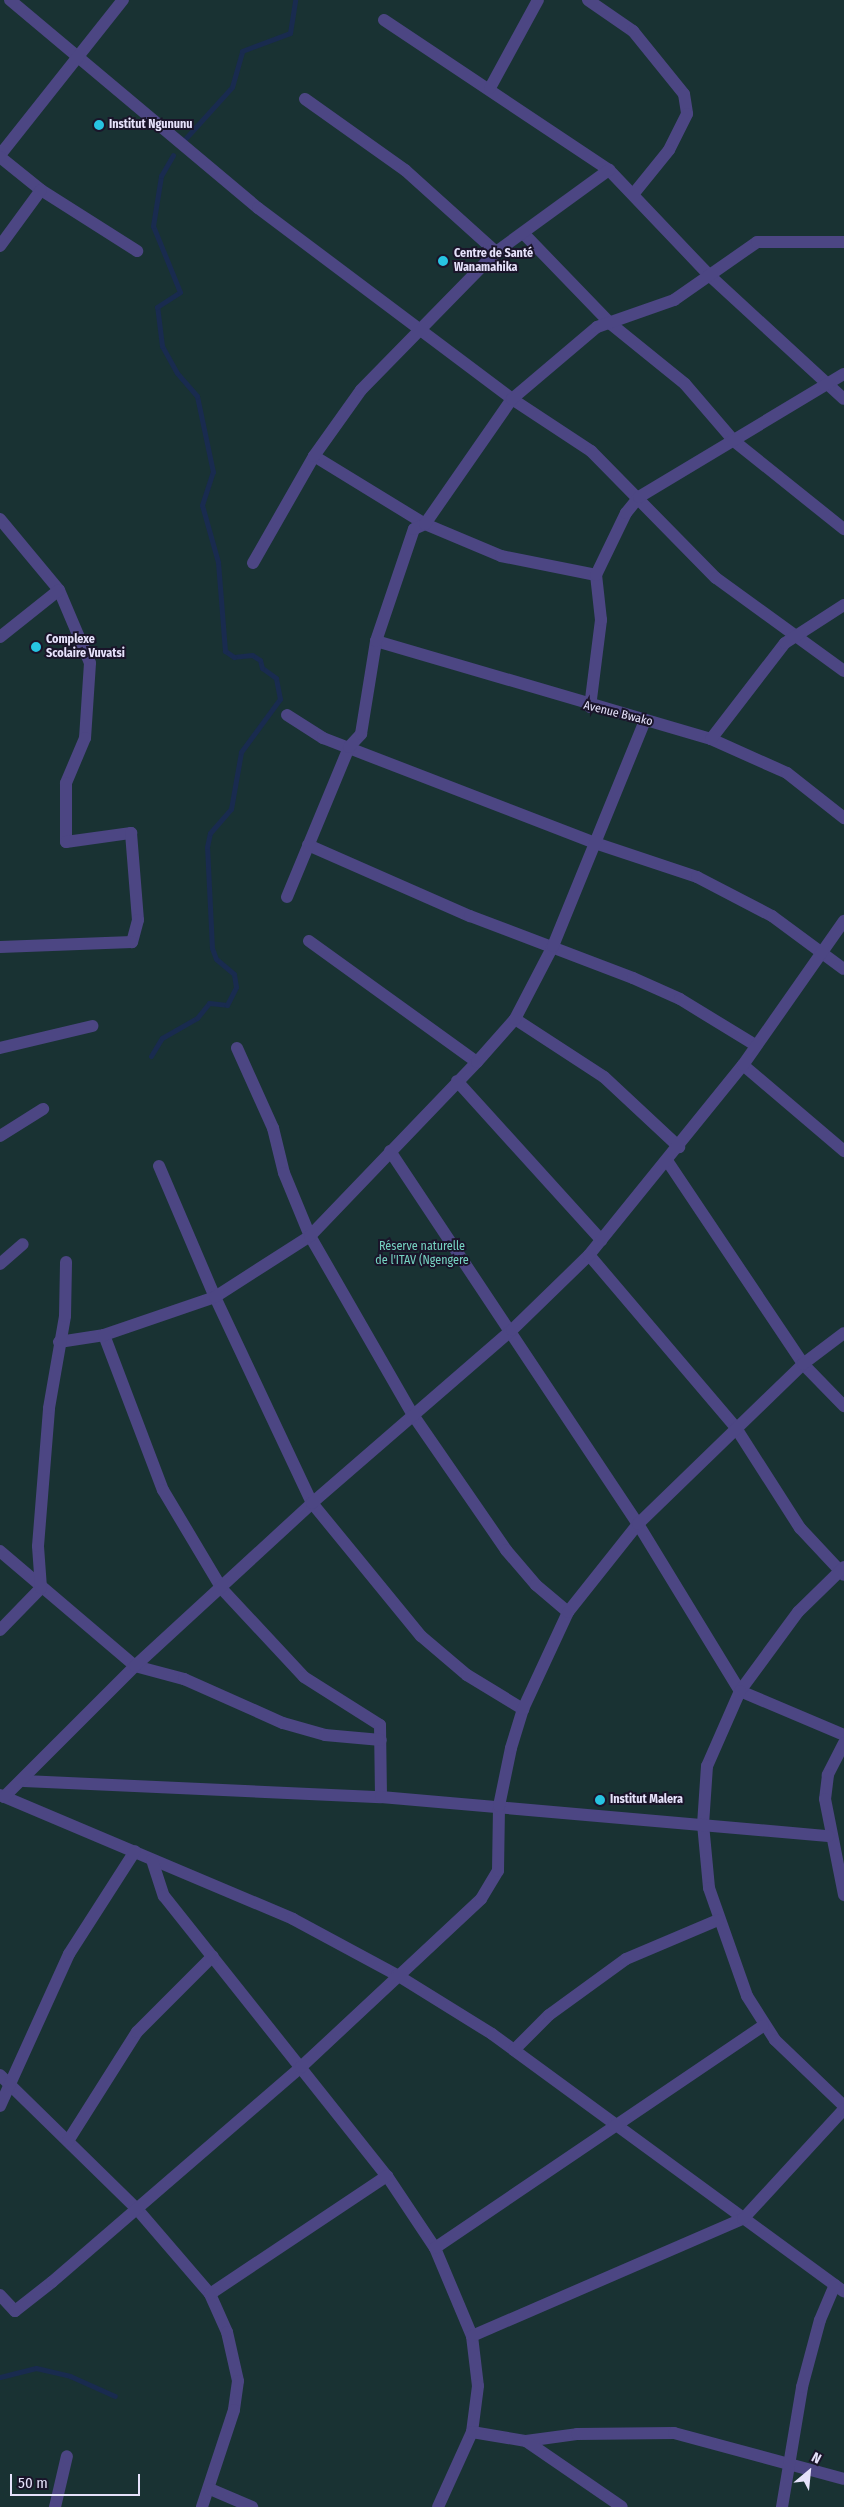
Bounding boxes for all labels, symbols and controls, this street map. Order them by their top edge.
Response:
place label: Institut Ngununu [109,118,193,132]
marker: Institut Ngununu [93,119,105,131]
place label: Centre de Santé Wanamahika [454,247,533,275]
marker: Centre de Santé Wanamahika [436,254,450,268]
place label: Complexe Scolaire Vuvatsi [46,633,125,661]
marker: Complexe Scolaire Vuvatsi [30,641,42,653]
street label: Avenue Bwako [582,698,654,730]
park label: Réserve naturelle de l'ITAV (Ngengere [375,1240,469,1268]
place label: Institut Malera [610,1793,683,1807]
marker: Institut Malera [594,1794,606,1806]
north arrow [784,2447,834,2497]
text: N [809,2449,824,2468]
scale bar [12,2464,142,2496]
text: 50 m [18,2474,48,2492]

